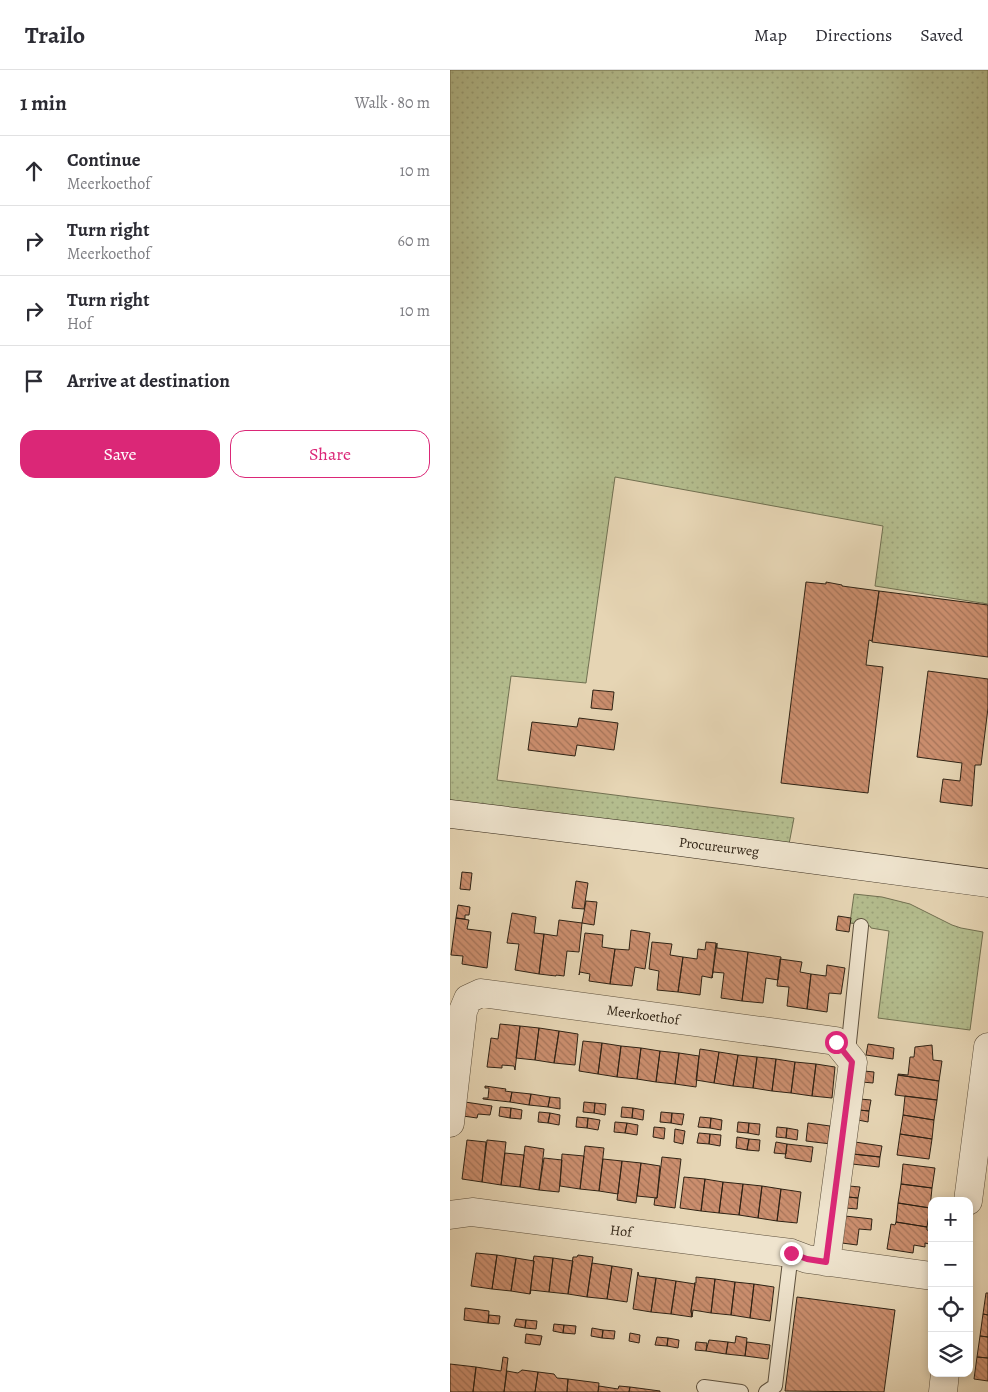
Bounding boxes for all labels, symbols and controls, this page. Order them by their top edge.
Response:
text: Trailo [25,19,85,51]
text: Map [754,23,787,47]
text: Directions [815,23,892,47]
text: Saved [920,23,963,47]
text: 1 min [20,89,67,117]
text: Walk · 80 m [355,92,430,114]
text: Continue [67,147,141,173]
icon: ahead [20,157,48,185]
text: 10 m [400,160,430,182]
text: Meerkoethof [67,173,151,195]
text: Turn right [67,217,149,243]
icon: right [20,227,48,255]
text: 60 m [398,230,430,252]
text: Meerkoethof [67,243,151,265]
text: Turn right [67,287,149,313]
icon: right [20,297,48,325]
text: 10 m [400,300,430,322]
text: Hof [67,313,92,335]
icon: arrive [20,367,48,395]
text: Arrive at destination [67,368,230,394]
button: Save [20,430,220,478]
button: Share [230,430,430,478]
street label: Procureurweg [678,833,760,861]
street label: Meerkoethof [605,1001,683,1030]
route start [825,1031,848,1054]
map controls [928,1197,973,1377]
button: + [928,1197,973,1242]
street label: Hof [609,1220,635,1242]
route end [780,1242,803,1265]
button: − [928,1242,973,1287]
button: locate [928,1287,973,1332]
button: layers [928,1332,973,1377]

